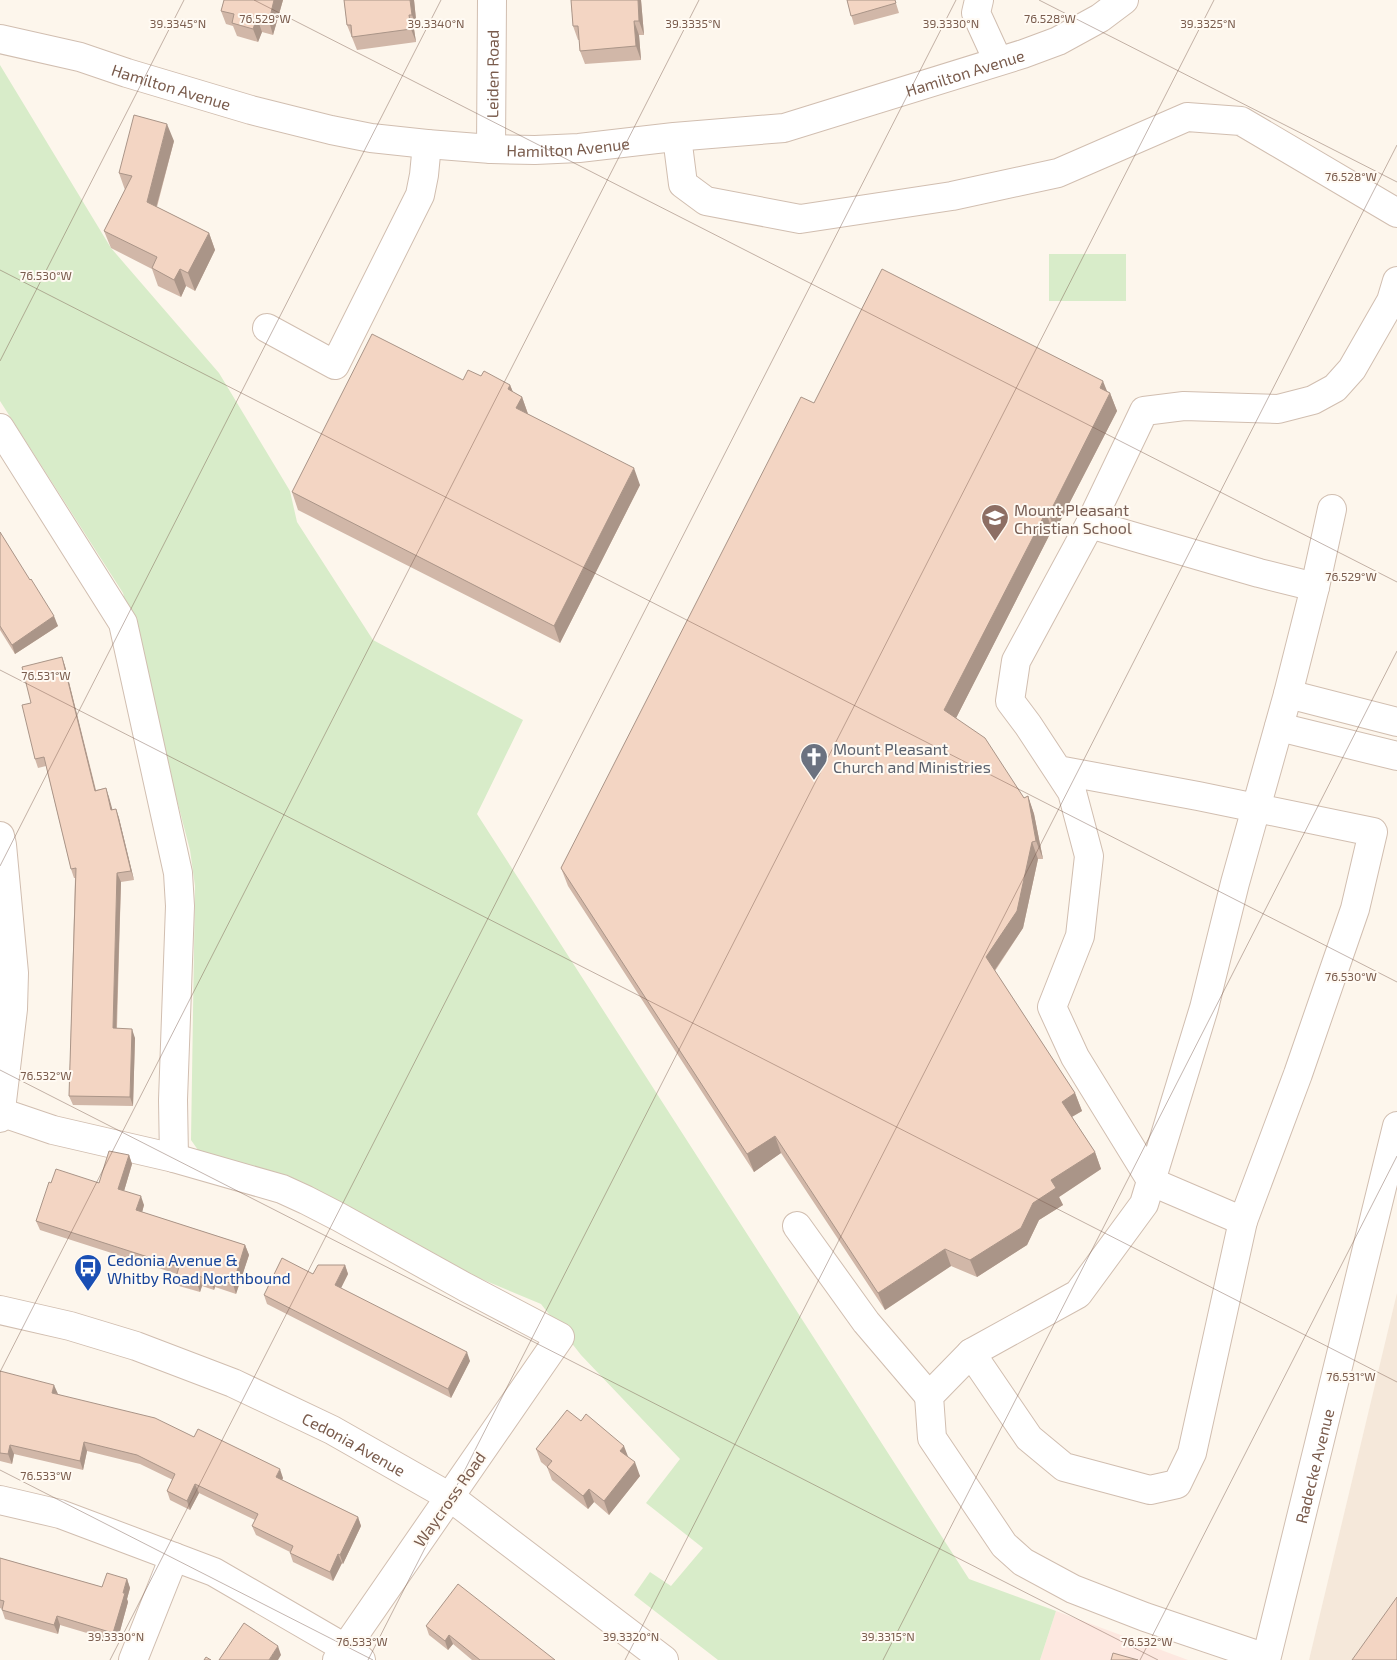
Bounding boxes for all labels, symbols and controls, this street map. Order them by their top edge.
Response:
text: 76.529°W [239,11,291,25]
text: 76.528°W [1024,11,1076,25]
text: 39.3345°N [150,16,206,30]
text: 39.3340°N [407,16,465,30]
text: 39.3335°N [665,16,721,30]
text: 39.3330°N [923,16,979,30]
text: 39.3325°N [1180,16,1236,30]
street label: Leiden Road [482,30,501,118]
street label: Hamilton Avenue [903,45,1026,99]
street label: Hamilton Avenue [109,59,233,113]
street label: Hamilton Avenue [506,133,631,160]
text: 76.528°W [1325,169,1377,183]
text: 76.530°W [20,268,72,282]
place label: Mount Pleasant Christian School [1014,500,1132,537]
school or university icon: Mount Pleasant Christian School [980,503,1010,542]
text: 76.529°W [1325,569,1377,583]
text: 76.531°W [21,668,71,682]
place label: Mount Pleasant Church and Ministries [833,739,991,776]
church icon: Mount Pleasant Church and Ministries [799,742,829,781]
text: 76.530°W [1325,969,1377,983]
text: 76.532°W [20,1068,72,1082]
place label: Cedonia Avenue & Whitby Road Northbound [107,1250,291,1287]
bus stop icon: Cedonia Avenue & Whitby Road Northbound [73,1253,103,1292]
text: 76.531°W [1326,1369,1376,1383]
street label: Radecke Avenue [1290,1406,1337,1525]
street label: Cedonia Avenue [299,1408,409,1479]
street label: Waycross Road [409,1448,489,1550]
text: 76.533°W [20,1468,72,1482]
text: 39.3330°N [88,1629,144,1643]
text: 39.3320°N [603,1629,659,1643]
text: 39.3315°N [861,1629,915,1643]
text: 76.533°W [336,1634,388,1648]
text: 76.532°W [1121,1634,1173,1648]

